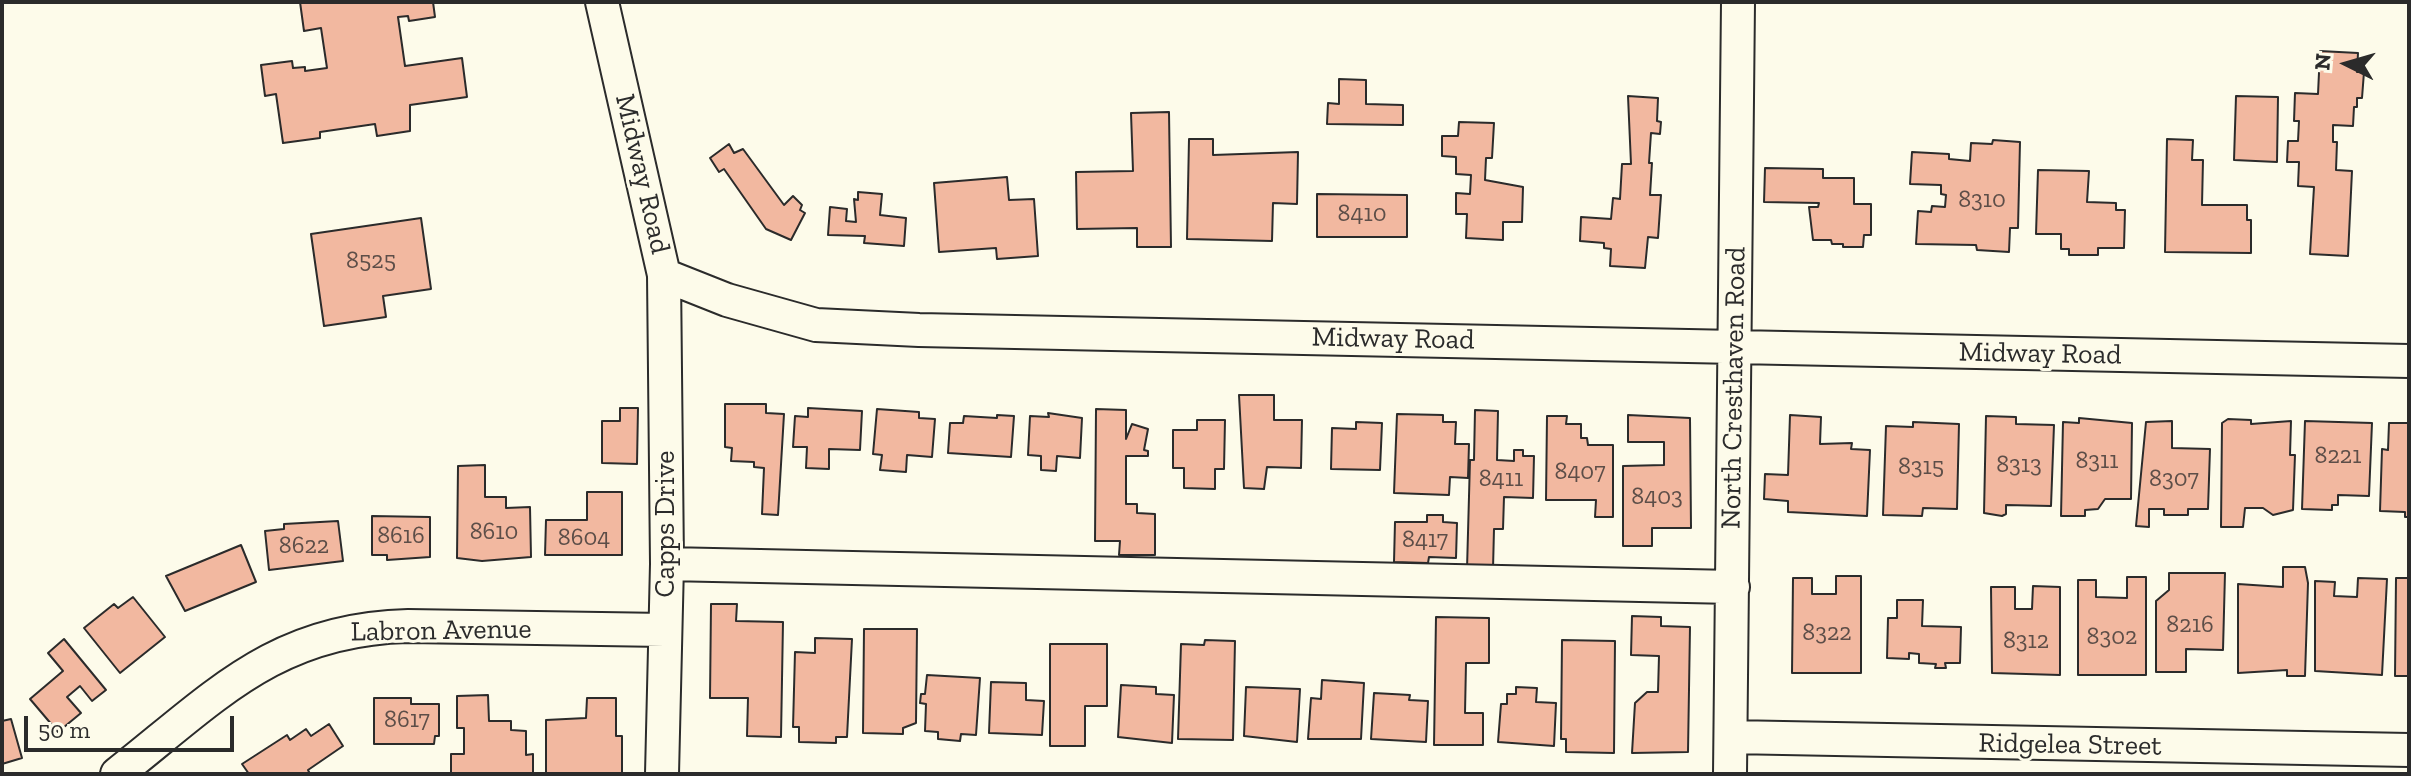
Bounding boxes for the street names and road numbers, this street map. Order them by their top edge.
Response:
street label: Midway Road [607,91,677,257]
street label: North Cresthaven Road [1715,247,1753,529]
street label: Midway Road [1311,321,1475,357]
street label: Midway Road [1958,336,2122,372]
street label: Capps Drive [649,451,683,597]
street label: Labron Avenue [350,613,532,649]
street label: Ridgelea Street [1978,727,2162,763]

